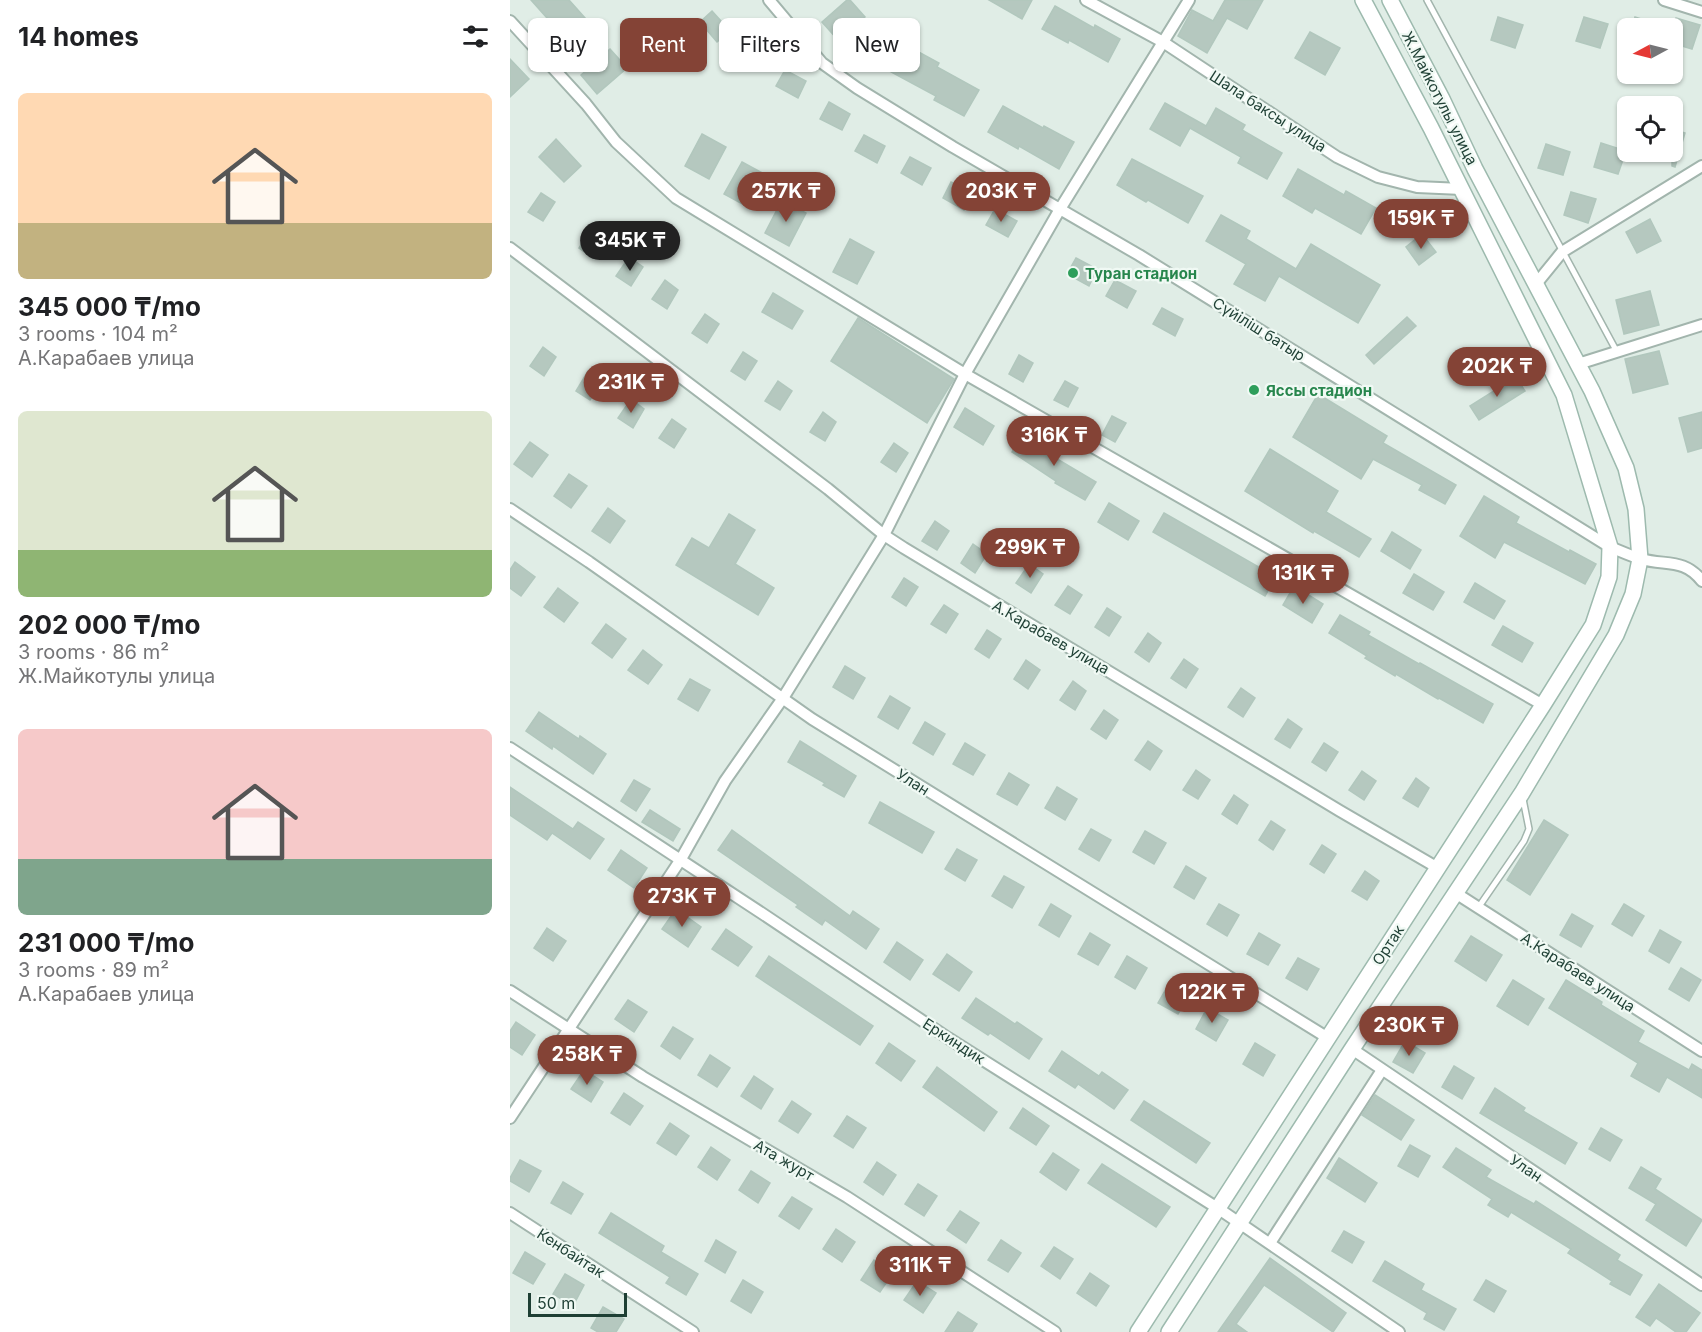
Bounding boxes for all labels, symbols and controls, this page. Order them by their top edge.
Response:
chip: Buy [528,18,608,72]
chip: Rent [620,18,707,72]
chip: Filters [719,18,821,72]
chip: New [833,18,920,72]
north arrow [1617,18,1683,84]
map controls [1617,18,1683,162]
icon: filters [459,20,492,53]
text: 14 homes [18,21,139,52]
street label: Ж.Майкотулы улица [1398,28,1482,168]
street label: Шала баксы улица [1206,66,1330,156]
button: locate [1617,96,1683,162]
icon: home [201,132,309,240]
pin: 257K ₸ [737,172,835,223]
pin: 203K ₸ [952,172,1050,223]
text: 257K ₸ [751,179,821,203]
text: 203K ₸ [965,179,1037,203]
pin: 159K ₸ [1372,199,1470,250]
text: 159K ₸ [1388,206,1454,230]
pin: 345K ₸ [581,221,679,272]
text: 345K ₸ [594,228,666,252]
place label: Туран стадион [1085,264,1197,283]
marker: Туран стадион [1066,266,1080,280]
text: 345 000 ₸/mo [18,291,201,322]
street label: Сүйіліш батыр [1209,293,1309,365]
text: 3 rooms · 104 m² [18,322,178,346]
text: А.Карабаев улица [18,346,194,370]
pin: 202K ₸ [1448,347,1546,398]
text: 202K ₸ [1461,354,1533,378]
pin: 231K ₸ [582,363,680,414]
text: 231K ₸ [598,370,664,394]
place label: Яссы стадион [1266,381,1372,400]
marker: Яссы стадион [1247,383,1261,397]
pin: 316K ₸ [1005,416,1103,467]
text: 316K ₸ [1020,423,1088,447]
icon: home [201,450,309,558]
pin: 299K ₸ [981,528,1079,579]
text: 299K ₸ [994,535,1066,559]
pin: 131K ₸ [1254,554,1352,605]
text: 131K ₸ [1272,561,1334,585]
street label: А.Карабаев улица [989,596,1113,678]
text: 202 000 ₸/mo [18,609,200,640]
text: 3 rooms · 86 m² [18,640,169,664]
text: Ж.Майкотулы улица [18,664,215,688]
street label: Улан [893,765,933,799]
icon: home [201,768,309,876]
pin: 273K ₸ [633,877,731,928]
text: 273K ₸ [647,884,717,908]
street label: Ортак [1368,921,1408,969]
text: 231 000 ₸/mo [18,927,194,958]
street label: А.Карабаев улица [1517,928,1639,1016]
text: 3 rooms · 89 m² [18,958,169,982]
pin: 122K ₸ [1163,973,1261,1024]
text: 122K ₸ [1179,980,1245,1004]
text: А.Карабаев улица [18,982,194,1006]
pin: 230K ₸ [1360,1006,1458,1057]
text: 230K ₸ [1373,1013,1445,1037]
street label: Еркиндик [919,1014,989,1068]
pin: 258K ₸ [538,1035,636,1086]
text: 258K ₸ [552,1042,622,1066]
street label: Ата журт [750,1135,818,1185]
street label: Улан [1506,1150,1546,1186]
street label: Кенбайтак [534,1224,608,1282]
pin: 311K ₸ [871,1246,969,1297]
text: 311K ₸ [889,1253,951,1277]
scale bar [528,1290,627,1318]
text: 50 m [537,1293,575,1313]

